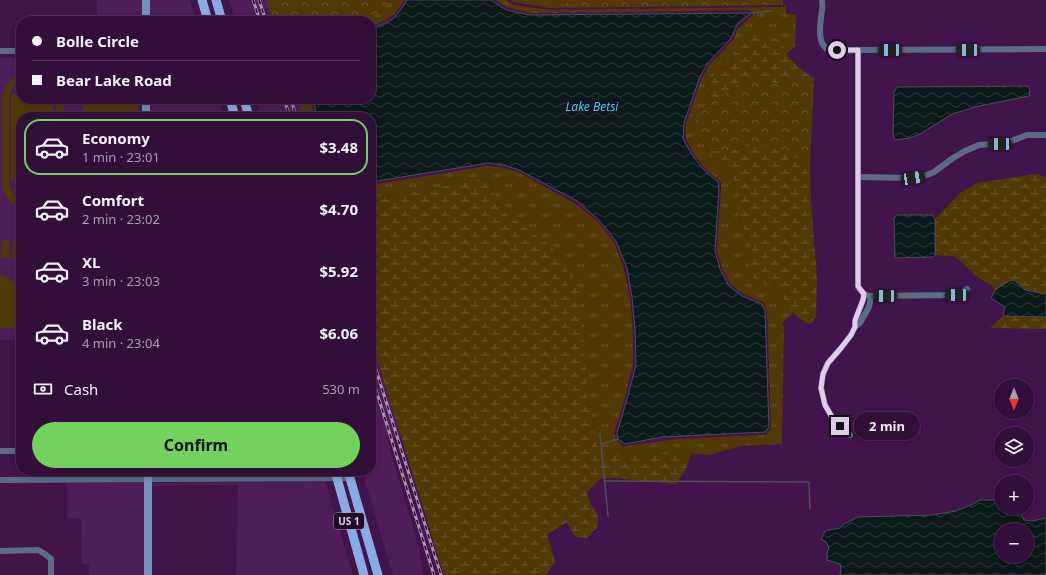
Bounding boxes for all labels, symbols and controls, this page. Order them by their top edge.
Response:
text: Bolle Circle [56,31,139,51]
route start [828,41,846,59]
car [878,44,902,56]
car [956,44,980,56]
text: Bear Lake Road [56,70,172,90]
water label: Lake Betsi [566,98,619,115]
text: Economy [82,128,150,148]
icon: car [34,129,70,165]
text: $3.48 [319,137,358,157]
car [988,138,1012,150]
text: 1 min · 23:01 [82,148,160,166]
car [900,170,926,186]
text: Comfort [82,190,144,210]
icon: car [34,191,70,227]
text: $4.70 [319,199,358,219]
text: 2 min · 23:02 [82,210,160,228]
text: XL [82,252,100,272]
icon: car [34,253,70,289]
text: $5.92 [319,261,358,281]
text: 3 min · 23:03 [82,272,160,290]
car [945,289,969,301]
car [873,290,897,302]
text: Black [82,314,122,334]
icon: car [34,315,70,351]
text: $6.06 [319,323,358,343]
text: 4 min · 23:04 [82,334,160,352]
icon: cash [32,378,54,400]
text: Cash [64,379,98,399]
north arrow [994,379,1034,419]
map controls [994,379,1034,563]
text: 530 m [322,380,360,398]
callout: 2 min [854,412,920,440]
route end [831,417,849,435]
text: 2 min [869,417,905,435]
button: Confirm [32,422,360,468]
button: layers [994,427,1034,467]
button: + [994,475,1034,515]
road number: US 1 [334,513,364,529]
button: − [994,523,1034,563]

